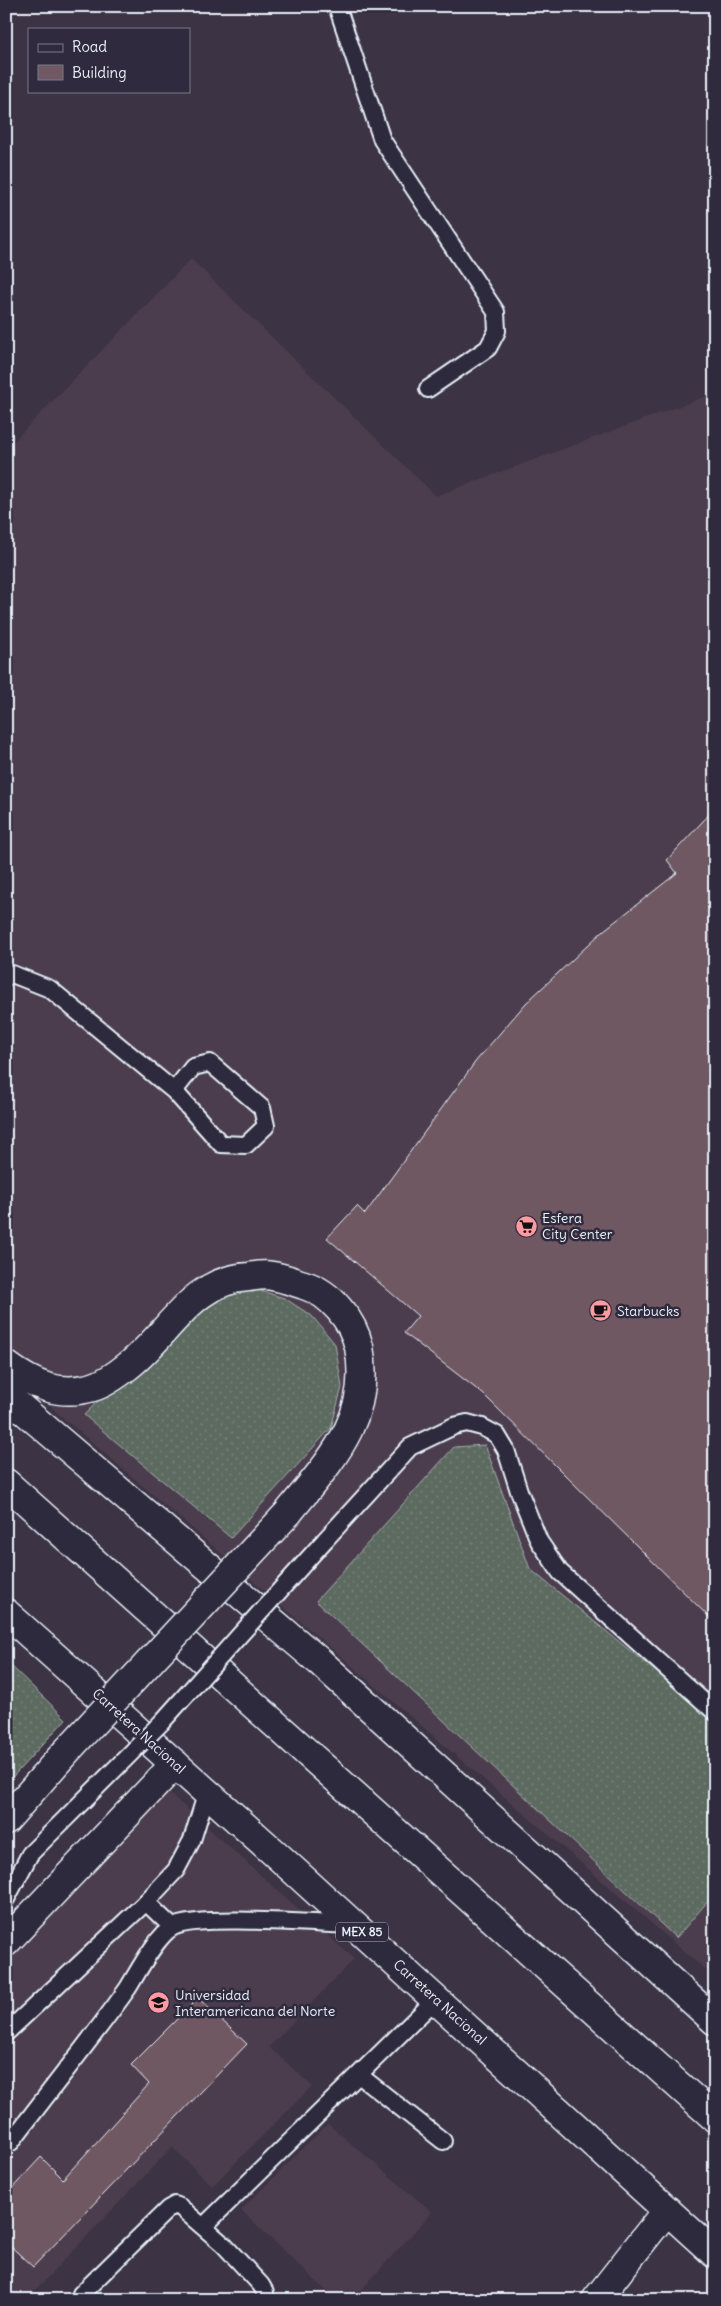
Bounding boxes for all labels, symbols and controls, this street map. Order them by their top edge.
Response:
legend [28,28,190,92]
text: Road [72,37,107,56]
text: Building [72,63,127,82]
place label: Esfera City Center [542,1209,613,1243]
supermarket icon: Esfera City Center [514,1214,538,1238]
cafe icon: Starbucks [589,1299,613,1323]
place label: Starbucks [617,1302,679,1320]
street label: Carretera Nacional [89,1684,189,1778]
road number: MEX 85 [336,1922,388,1941]
street label: Carretera Nacional [390,1955,490,2049]
place label: Universidad Interamericana del Norte [175,1986,335,2020]
school or university icon: Universidad Interamericana del Norte [147,1991,171,2015]

